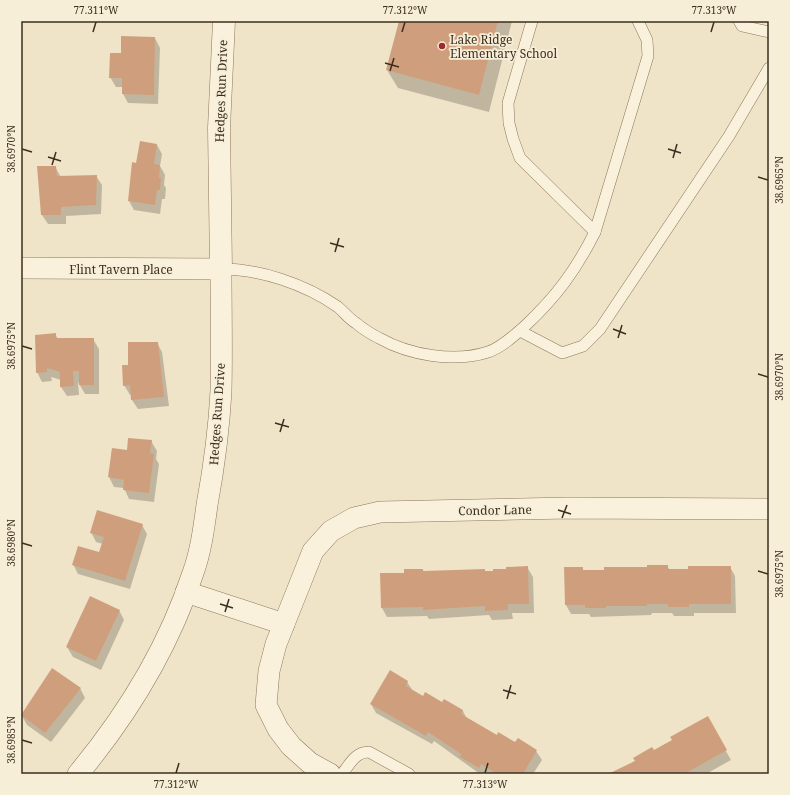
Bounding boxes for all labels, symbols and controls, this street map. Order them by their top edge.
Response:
text: 77.311°W [74,3,119,17]
text: 77.312°W [383,3,428,17]
text: 77.313°W [692,3,737,17]
place label: Lake Ridge Elementary School [450,31,558,62]
street label: Hedges Run Drive [211,39,231,143]
marker: Lake Ridge Elementary School [437,41,447,51]
text: 38.6970°N [4,125,18,173]
text: 38.6965°N [772,156,786,204]
street label: Flint Tavern Place [69,261,173,278]
text: 38.6975°N [4,322,18,370]
text: 38.6970°N [772,353,786,401]
street label: Hedges Run Drive [205,362,229,466]
street label: Condor Lane [458,501,532,519]
text: 38.6980°N [4,519,18,567]
text: 38.6975°N [772,550,786,598]
text: 38.6985°N [4,716,18,764]
text: 77.312°W [154,777,199,791]
text: 77.313°W [463,777,508,791]

